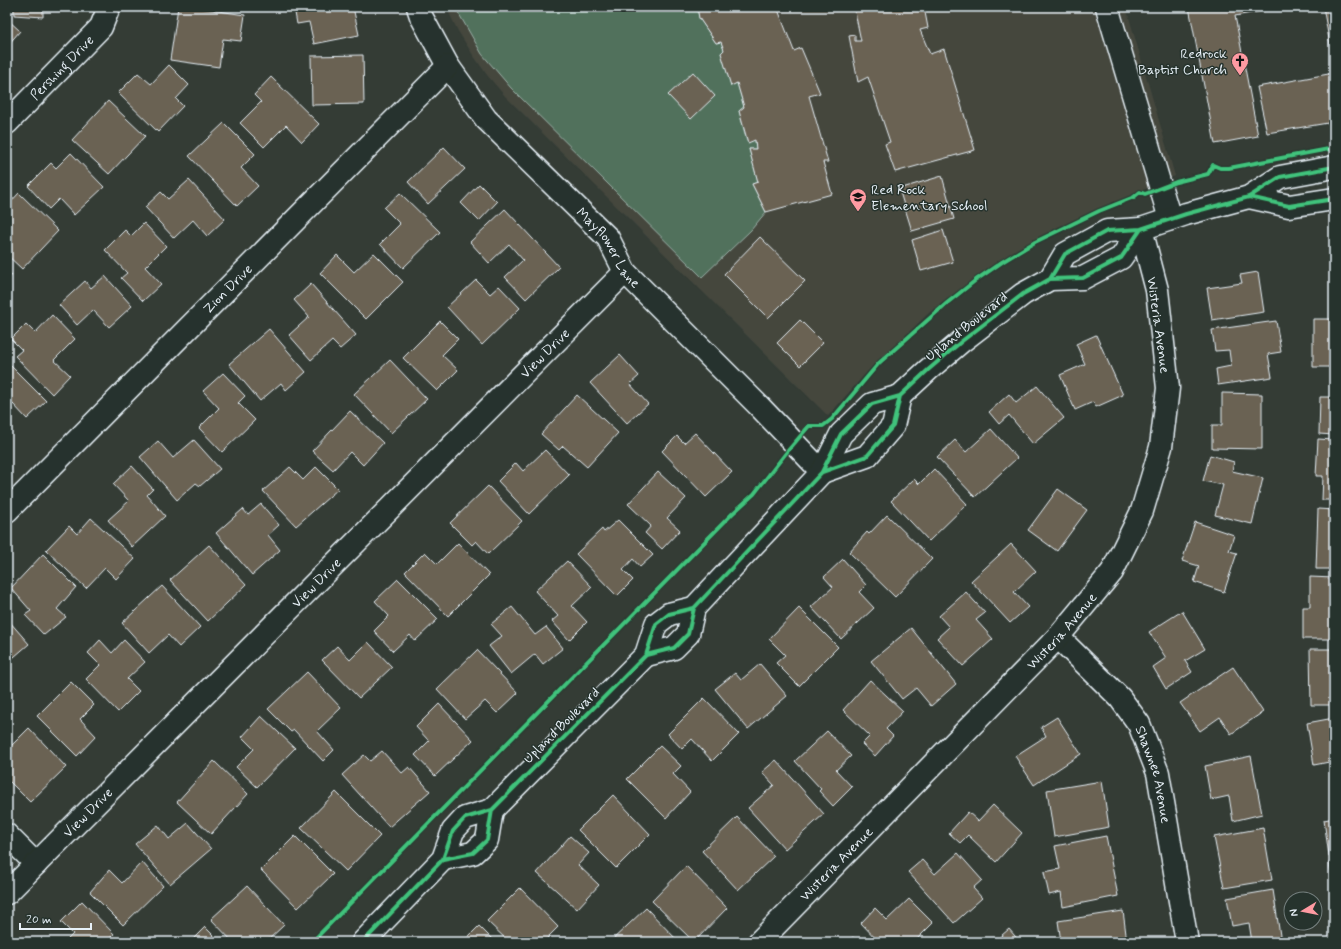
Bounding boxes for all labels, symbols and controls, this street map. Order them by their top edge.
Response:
street label: Pershing Drive [26,32,98,104]
place label: Redrock Baptist Church [1138,45,1227,79]
church icon: Redrock Baptist Church [1230,51,1250,76]
place label: Red Rock Elementary School [871,181,987,215]
school or university icon: Red Rock Elementary School [848,187,868,212]
street label: Mayflower Lane [572,204,644,292]
street label: Zion Drive [199,261,257,318]
street label: Wisteria Avenue [1142,276,1174,375]
street label: Upland Boulevard [922,288,1012,366]
street label: View Drive [516,325,574,382]
street label: View Drive [288,554,345,612]
street label: Wisteria Avenue [1023,589,1101,674]
street label: Upland Boulevard [520,684,604,768]
street label: Shawnee Avenue [1131,723,1174,825]
street label: View Drive [59,784,117,842]
street label: Wisteria Avenue [796,823,877,905]
north arrow [1283,891,1323,931]
scale bar [20,905,91,931]
text: N [1287,908,1302,917]
text: 20 m [26,912,52,928]

